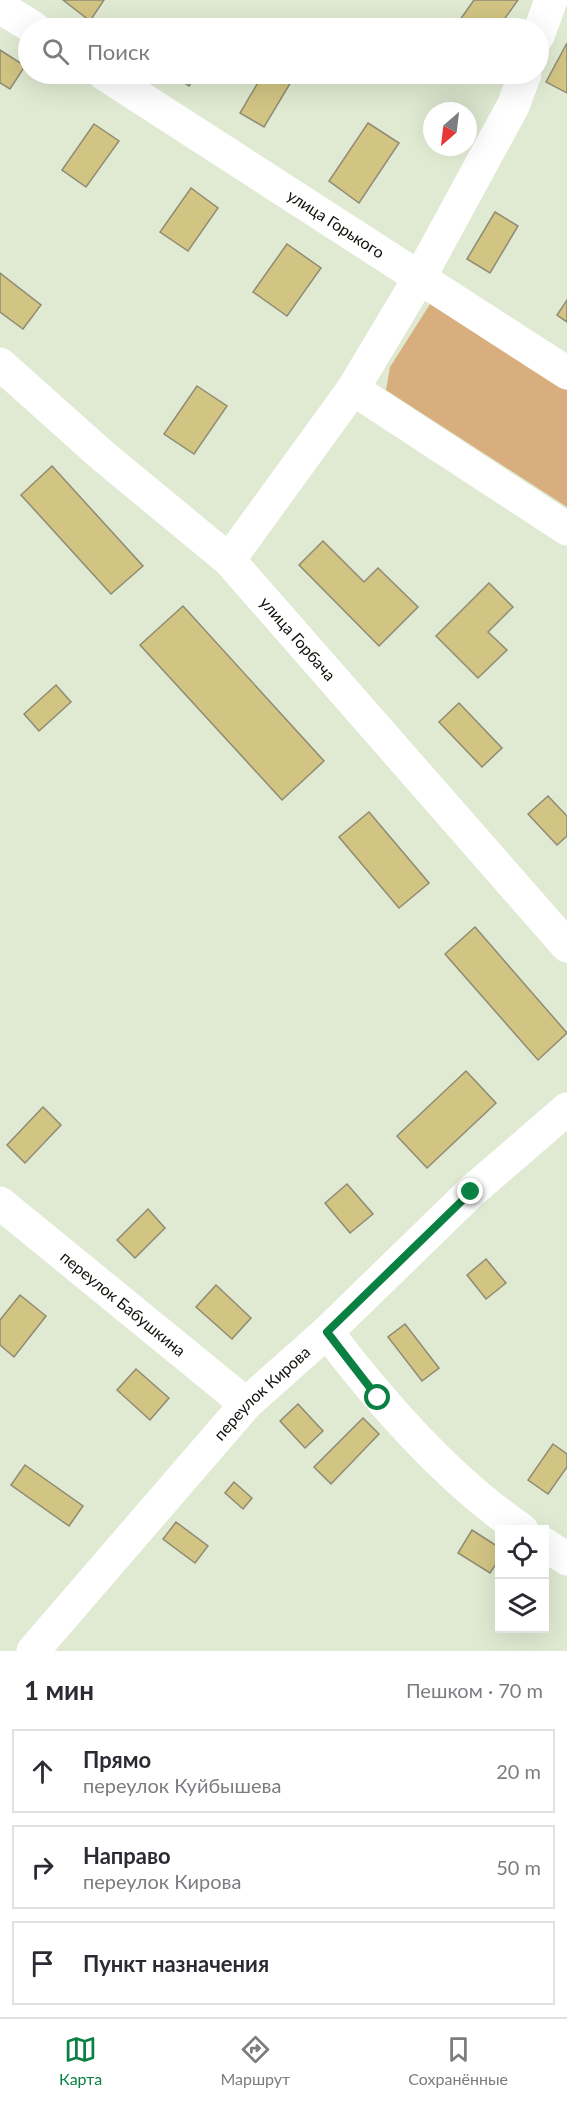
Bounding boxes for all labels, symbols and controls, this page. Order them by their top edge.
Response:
search box [18,18,549,84]
icon: search [39,35,72,68]
text: Поиск [87,38,150,65]
north arrow [423,102,477,156]
street label: улица Горького [284,185,388,262]
street label: улица Горбача [256,592,340,684]
route end [457,1178,483,1204]
street label: переулок Бабушкина [57,1247,190,1360]
street label: переулок Кирова [209,1342,313,1444]
route start [364,1384,390,1410]
map controls [495,1525,549,1633]
button: locate [495,1525,549,1579]
button: layers [495,1579,549,1633]
text: 1 мин [24,1674,94,1706]
text: Пешком · 70 m [406,1678,543,1702]
text: Прямо [83,1746,151,1773]
icon: ahead [26,1755,59,1788]
text: 20 m [496,1759,541,1783]
text: переулок Куйбышева [83,1773,281,1797]
text: Направо [83,1842,171,1869]
icon: right [26,1851,59,1884]
text: 50 m [496,1855,541,1879]
text: переулок Кирова [83,1869,241,1893]
icon: arrive [26,1947,59,1980]
text: Пункт назначения [83,1950,269,1977]
tab: Карта [59,2033,102,2088]
tab: Маршрут [220,2033,290,2088]
tab: Сохранённые [408,2033,508,2088]

